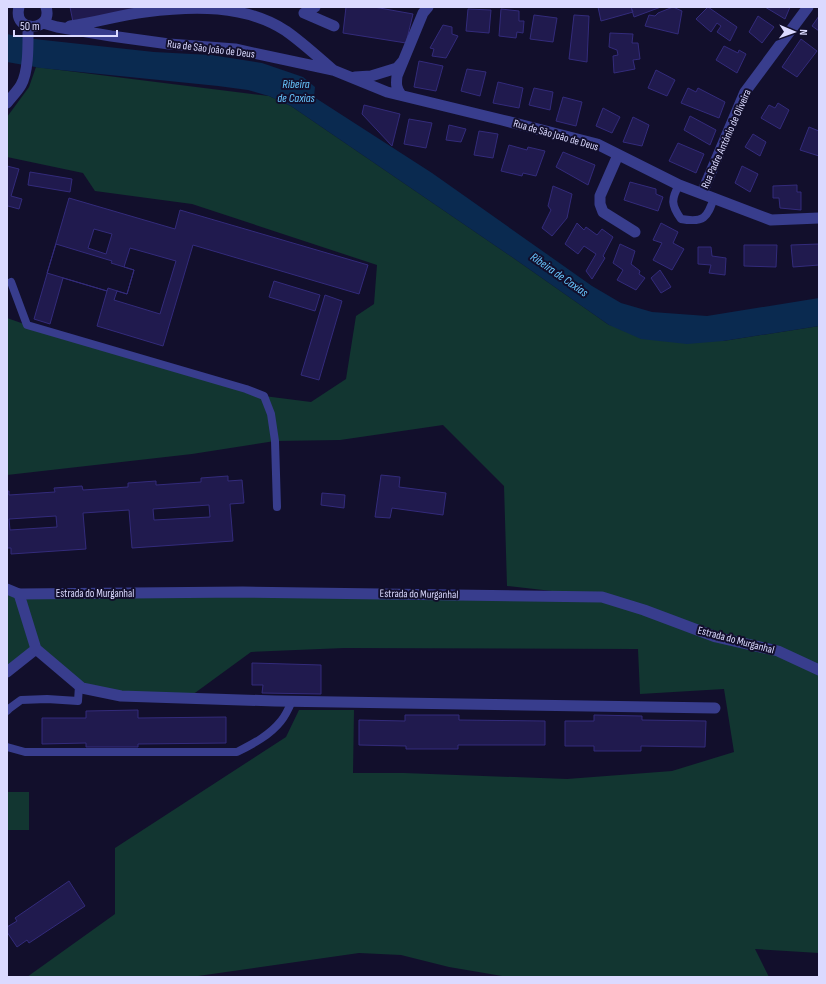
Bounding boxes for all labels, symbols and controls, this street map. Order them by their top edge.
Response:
scale bar [14,12,117,38]
north arrow [774,12,814,52]
text: 50 m [20,19,40,34]
text: N [797,29,810,36]
street label: Rua de São João de Deus [166,37,256,61]
water label: Ribeira de Caxias [277,77,316,106]
street label: Rua Padre António de Oliveira [698,87,754,191]
street label: Rua de São João de Deus [512,117,600,153]
water label: Ribeira de Caxias [527,250,591,301]
street label: Estrada do Murganhal [56,587,134,600]
street label: Estrada do Murganhal [380,587,458,601]
street label: Estrada do Murganhal [696,624,776,656]

